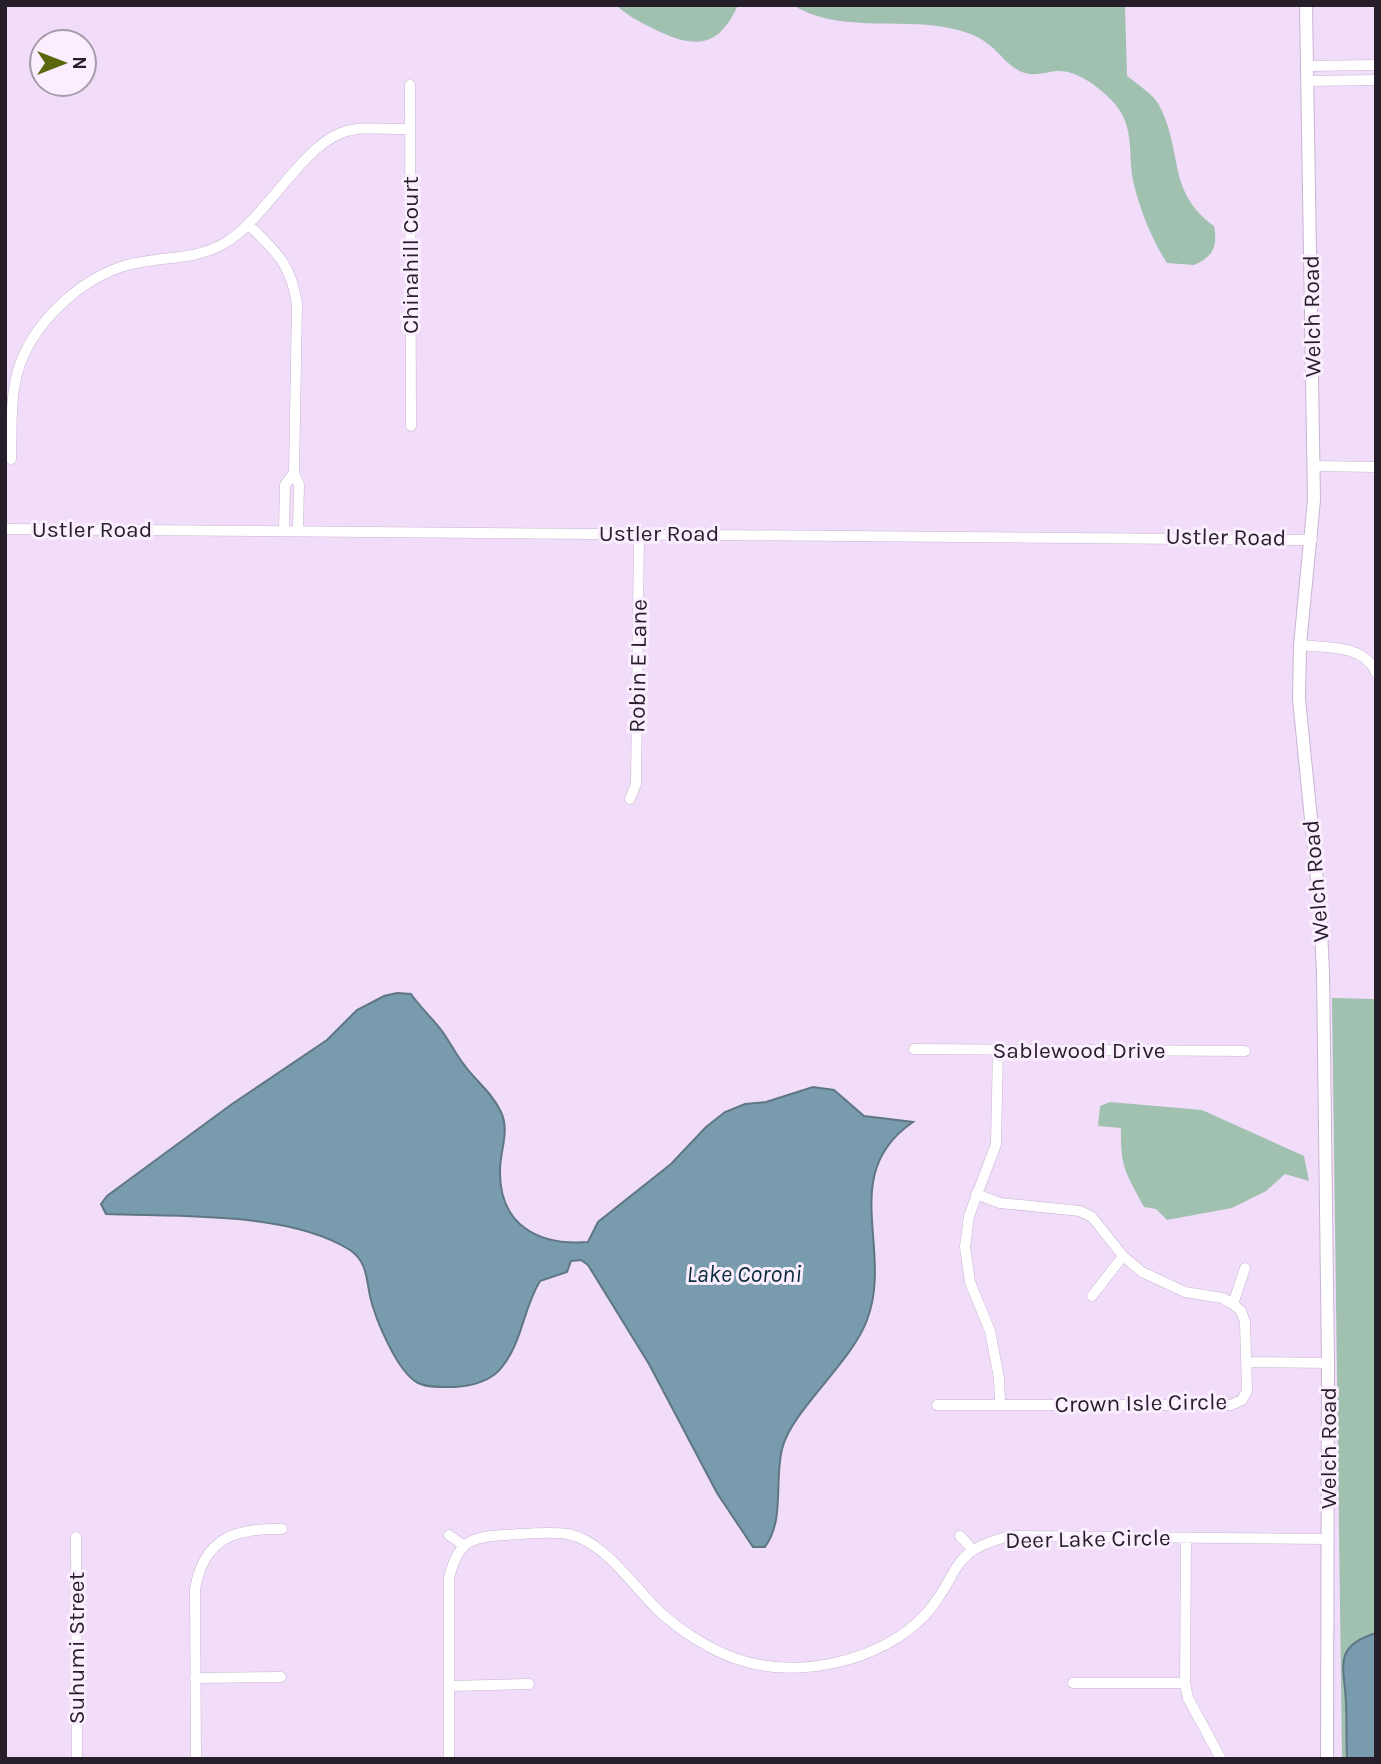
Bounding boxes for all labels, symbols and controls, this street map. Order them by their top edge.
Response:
north arrow [28,28,98,98]
text: N [68,56,90,70]
street label: Chinahill Court [397,176,424,334]
street label: Welch Road [1297,255,1327,377]
street label: Ustler Road [32,516,152,543]
street label: Ustler Road [599,520,719,547]
street label: Ustler Road [1165,522,1287,552]
street label: Robin E Lane [623,599,653,733]
street label: Welch Road [1297,819,1335,943]
street label: Sablewood Drive [992,1037,1166,1064]
water label: Lake Coroni [686,1260,802,1288]
street label: Welch Road [1315,1387,1342,1509]
street label: Crown Isle Circle [1054,1388,1228,1418]
street label: Deer Lake Circle [1005,1524,1171,1554]
street label: Suhumi Street [63,1571,90,1724]

